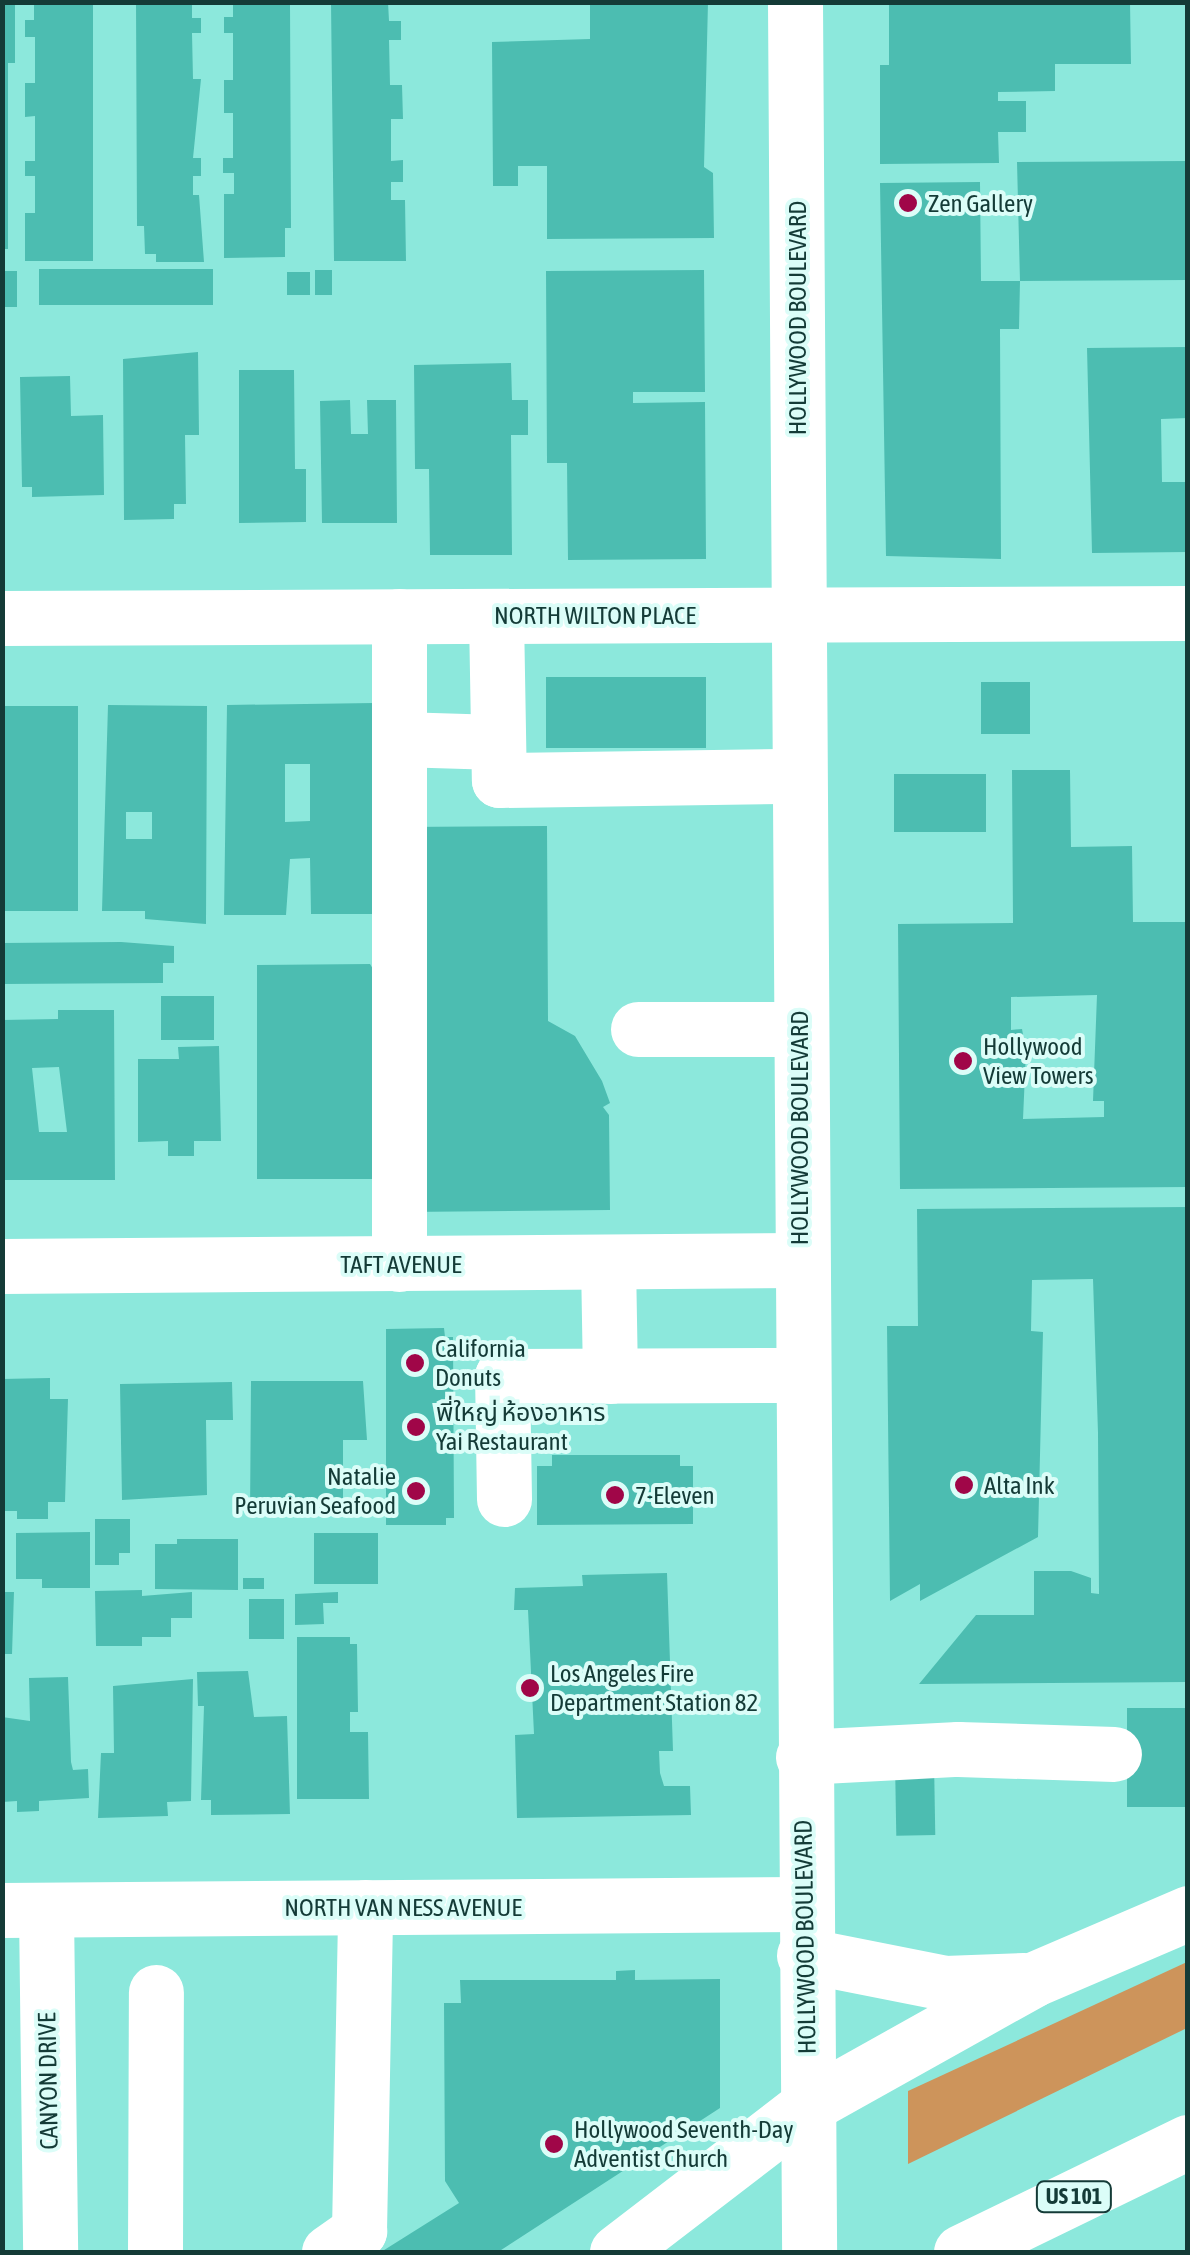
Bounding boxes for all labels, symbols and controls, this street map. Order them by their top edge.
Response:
place label: Zen Gallery [928,188,1033,218]
marker: Zen Gallery [897,192,919,214]
street label: HOLLYWOOD BOULEVARD [782,201,812,435]
street label: NORTH WILTON PLACE [494,600,696,630]
street label: HOLLYWOOD BOULEVARD [784,1011,814,1245]
place label: Hollywood View Towers [983,1032,1094,1091]
marker: Hollywood View Towers [952,1050,974,1072]
street label: TAFT AVENUE [340,1249,462,1279]
place label: California Donuts [435,1334,526,1393]
marker: California Donuts [404,1352,426,1374]
place label: พี่ใหญ่ ห้องอาหาร Yai Restaurant [436,1398,605,1457]
marker: พี่ใหญ่ ห้องอาหาร Yai Restaurant [405,1416,427,1438]
place label: Natalie Peruvian Seafood [234,1462,396,1521]
place label: Alta Ink [984,1470,1055,1500]
marker: Alta Ink [953,1474,975,1496]
marker: Natalie Peruvian Seafood [405,1480,427,1502]
place label: 7-Eleven [635,1480,715,1510]
marker: 7-Eleven [604,1484,626,1506]
place label: Los Angeles Fire Department Station 82 [550,1659,758,1718]
marker: Los Angeles Fire Department Station 82 [519,1677,541,1699]
street label: HOLLYWOOD BOULEVARD [788,1820,822,2054]
street label: NORTH VAN NESS AVENUE [284,1892,522,1922]
street label: CANYON DRIVE [32,2012,64,2150]
place label: Hollywood Seventh-Day Adventist Church [574,2115,794,2174]
marker: Hollywood Seventh-Day Adventist Church [543,2133,565,2155]
road number: US 101 [1034,2180,1114,2214]

